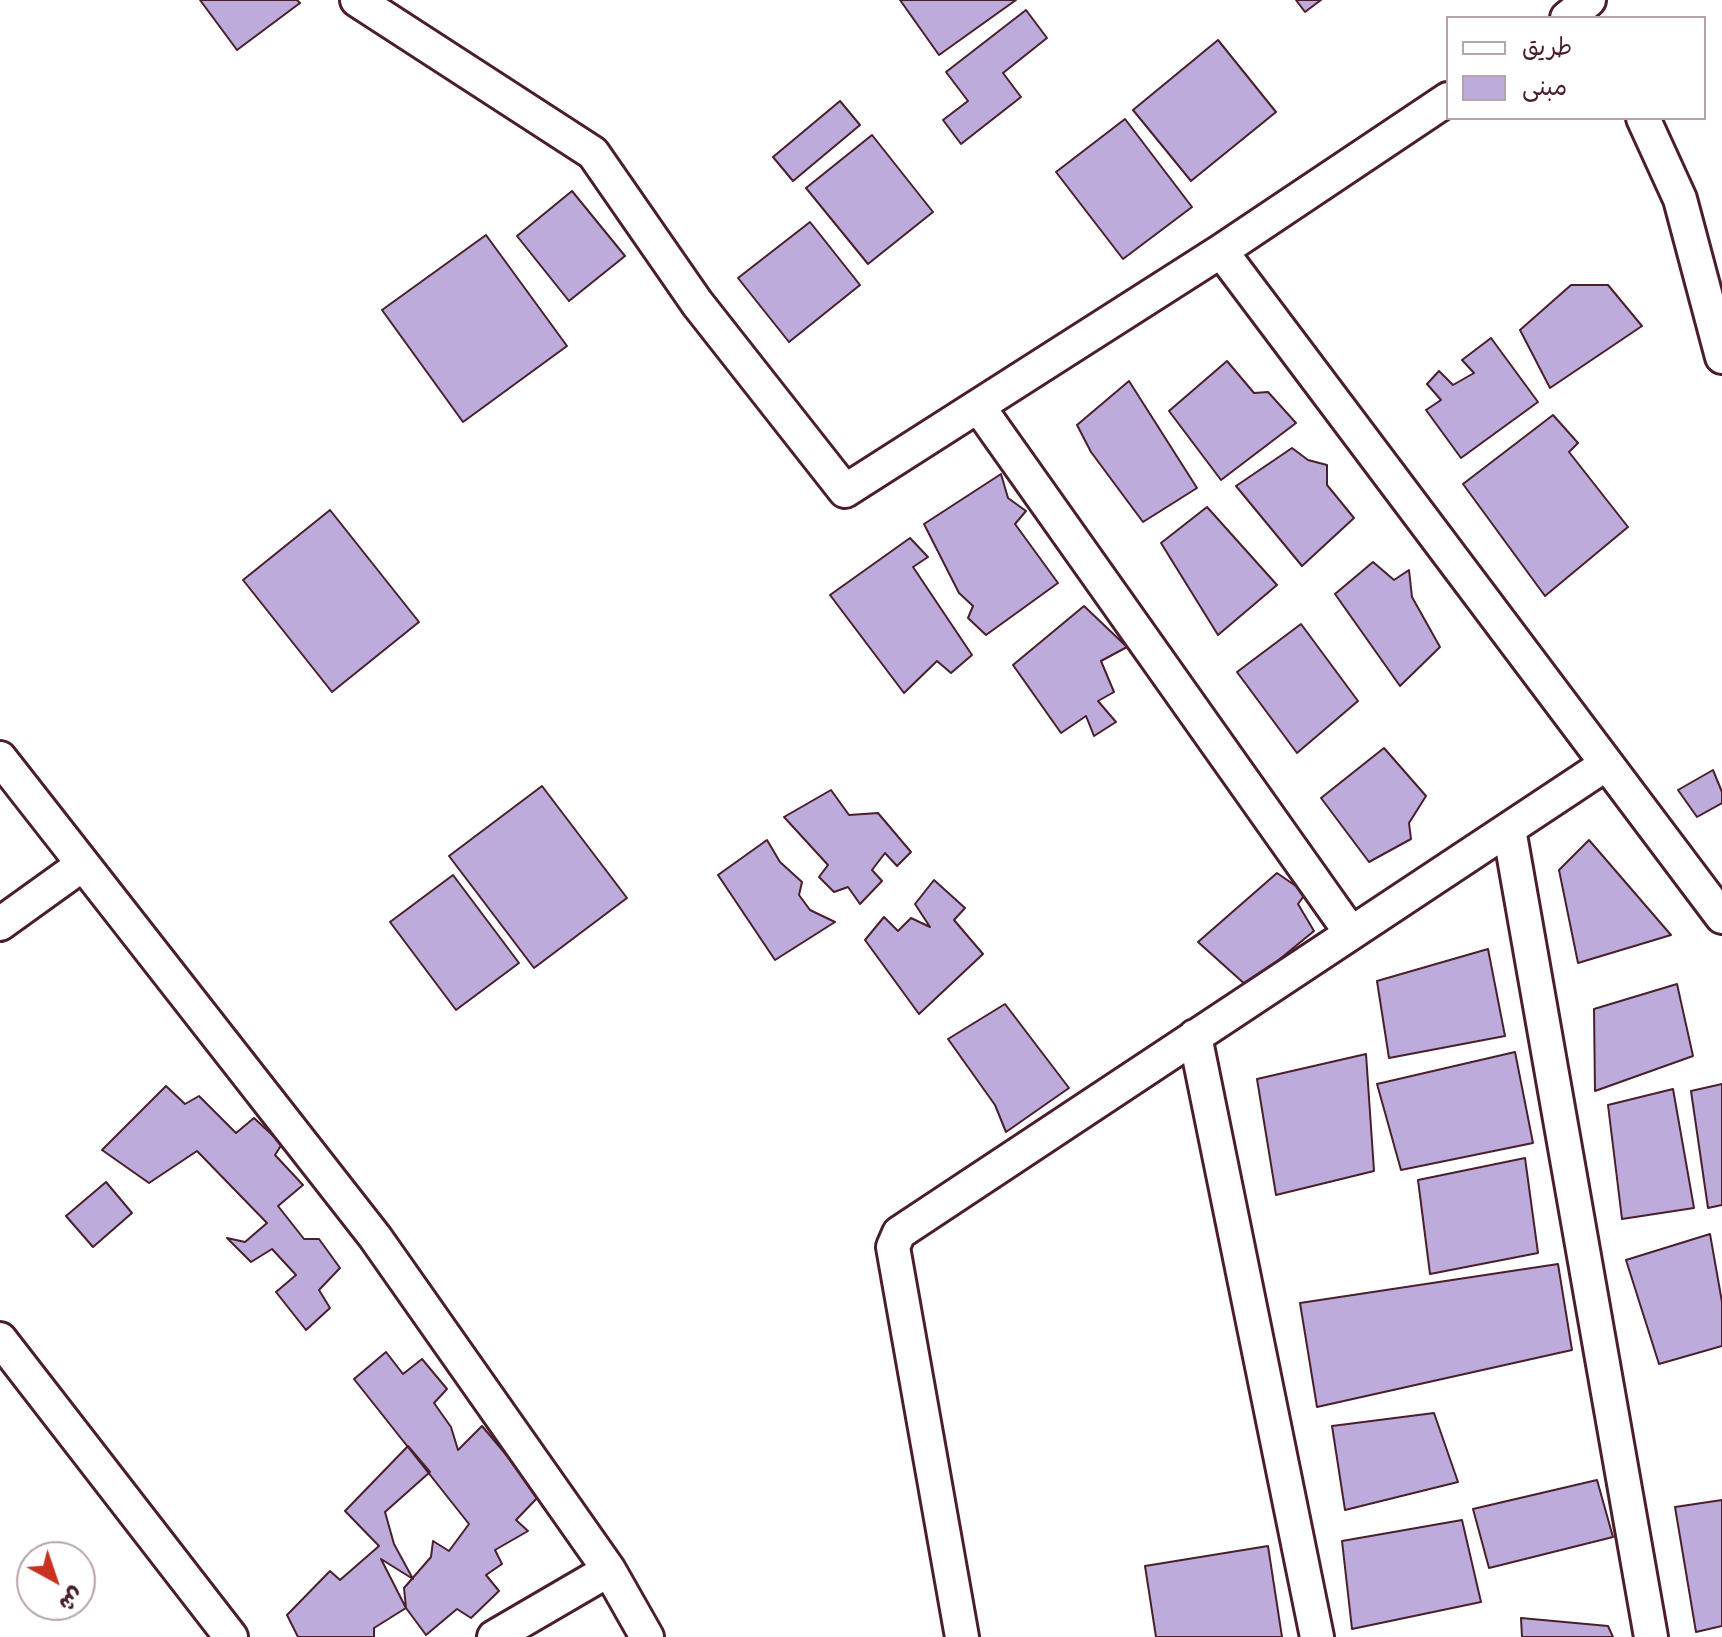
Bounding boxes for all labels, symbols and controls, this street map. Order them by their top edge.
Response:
legend [1446,16,1706,120]
text: طريق [1522,32,1572,67]
text: مبنى [1522,72,1567,107]
north arrow [16,1541,96,1621]
text: ش [51,1578,90,1618]

